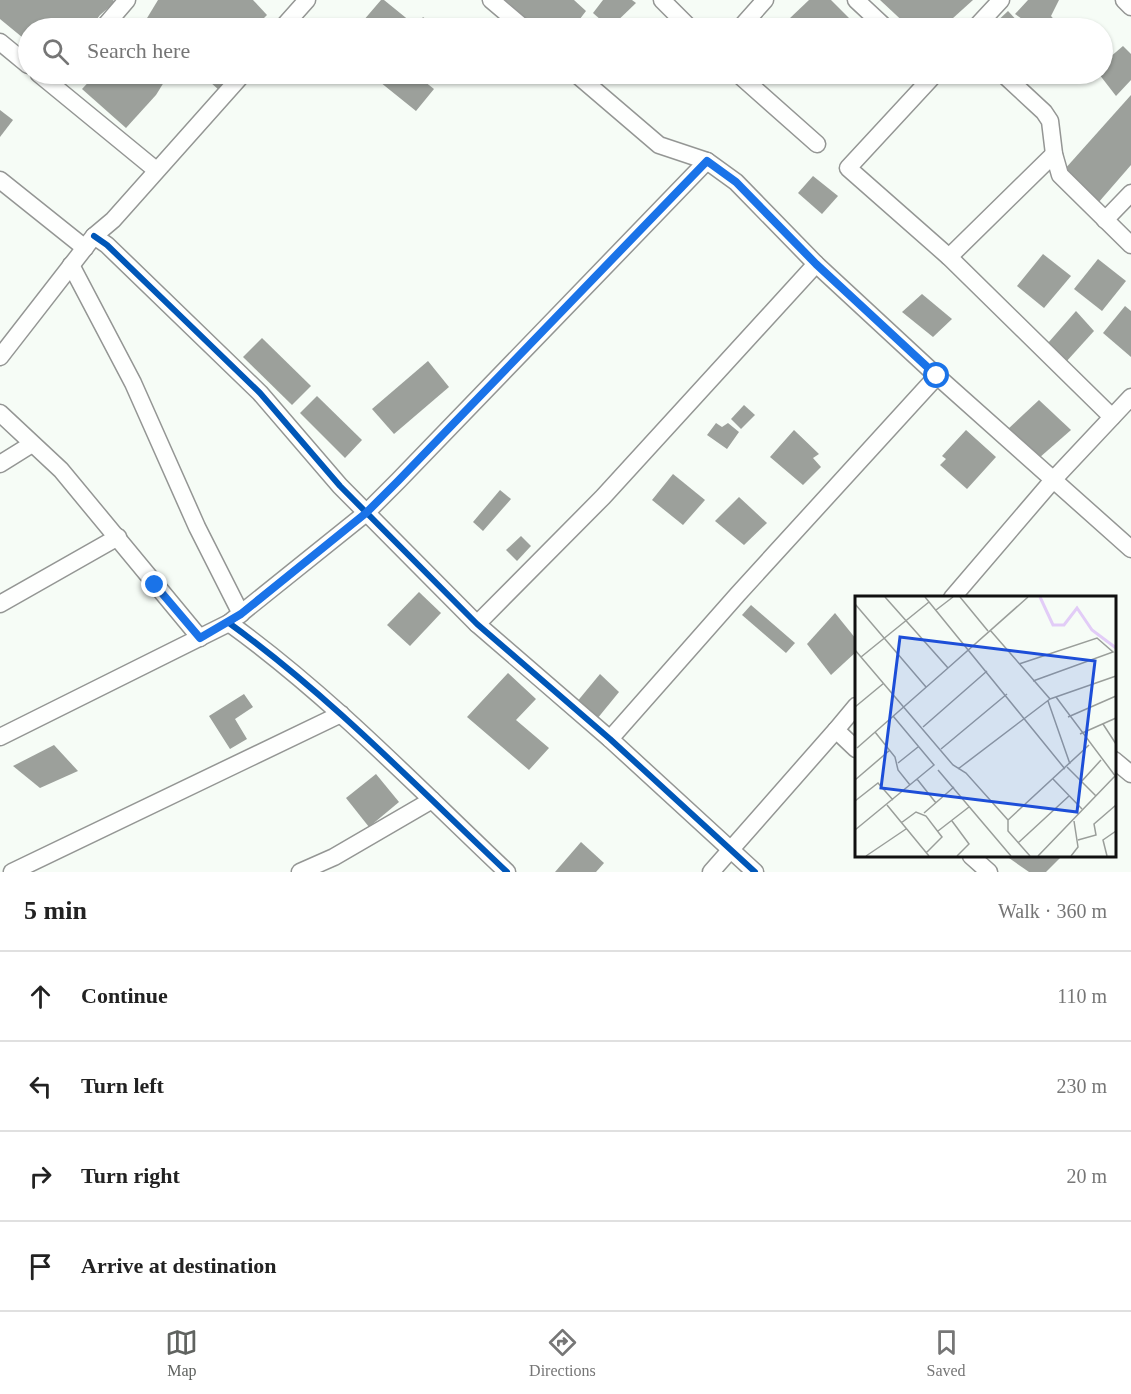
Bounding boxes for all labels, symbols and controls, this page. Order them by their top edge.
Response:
search box [18,18,1113,84]
icon: search [39,35,72,68]
text: Search here [87,38,190,63]
route start [923,362,949,388]
route end [141,571,167,597]
inset map [855,596,1116,857]
text: 5 min [24,896,87,925]
text: Walk · 360 m [998,900,1107,922]
icon: ahead [24,980,57,1013]
text: Continue [81,983,168,1008]
text: 110 m [1057,985,1107,1007]
icon: left [24,1070,57,1103]
text: Turn left [81,1073,164,1098]
text: 230 m [1056,1075,1107,1097]
icon: right [24,1160,57,1193]
text: Turn right [81,1163,180,1188]
text: 20 m [1066,1165,1107,1187]
icon: arrive [24,1250,57,1283]
text: Arrive at destination [81,1253,277,1278]
tab: Map [165,1326,198,1380]
tab: Directions [529,1326,596,1380]
tab: Saved [926,1326,966,1380]

